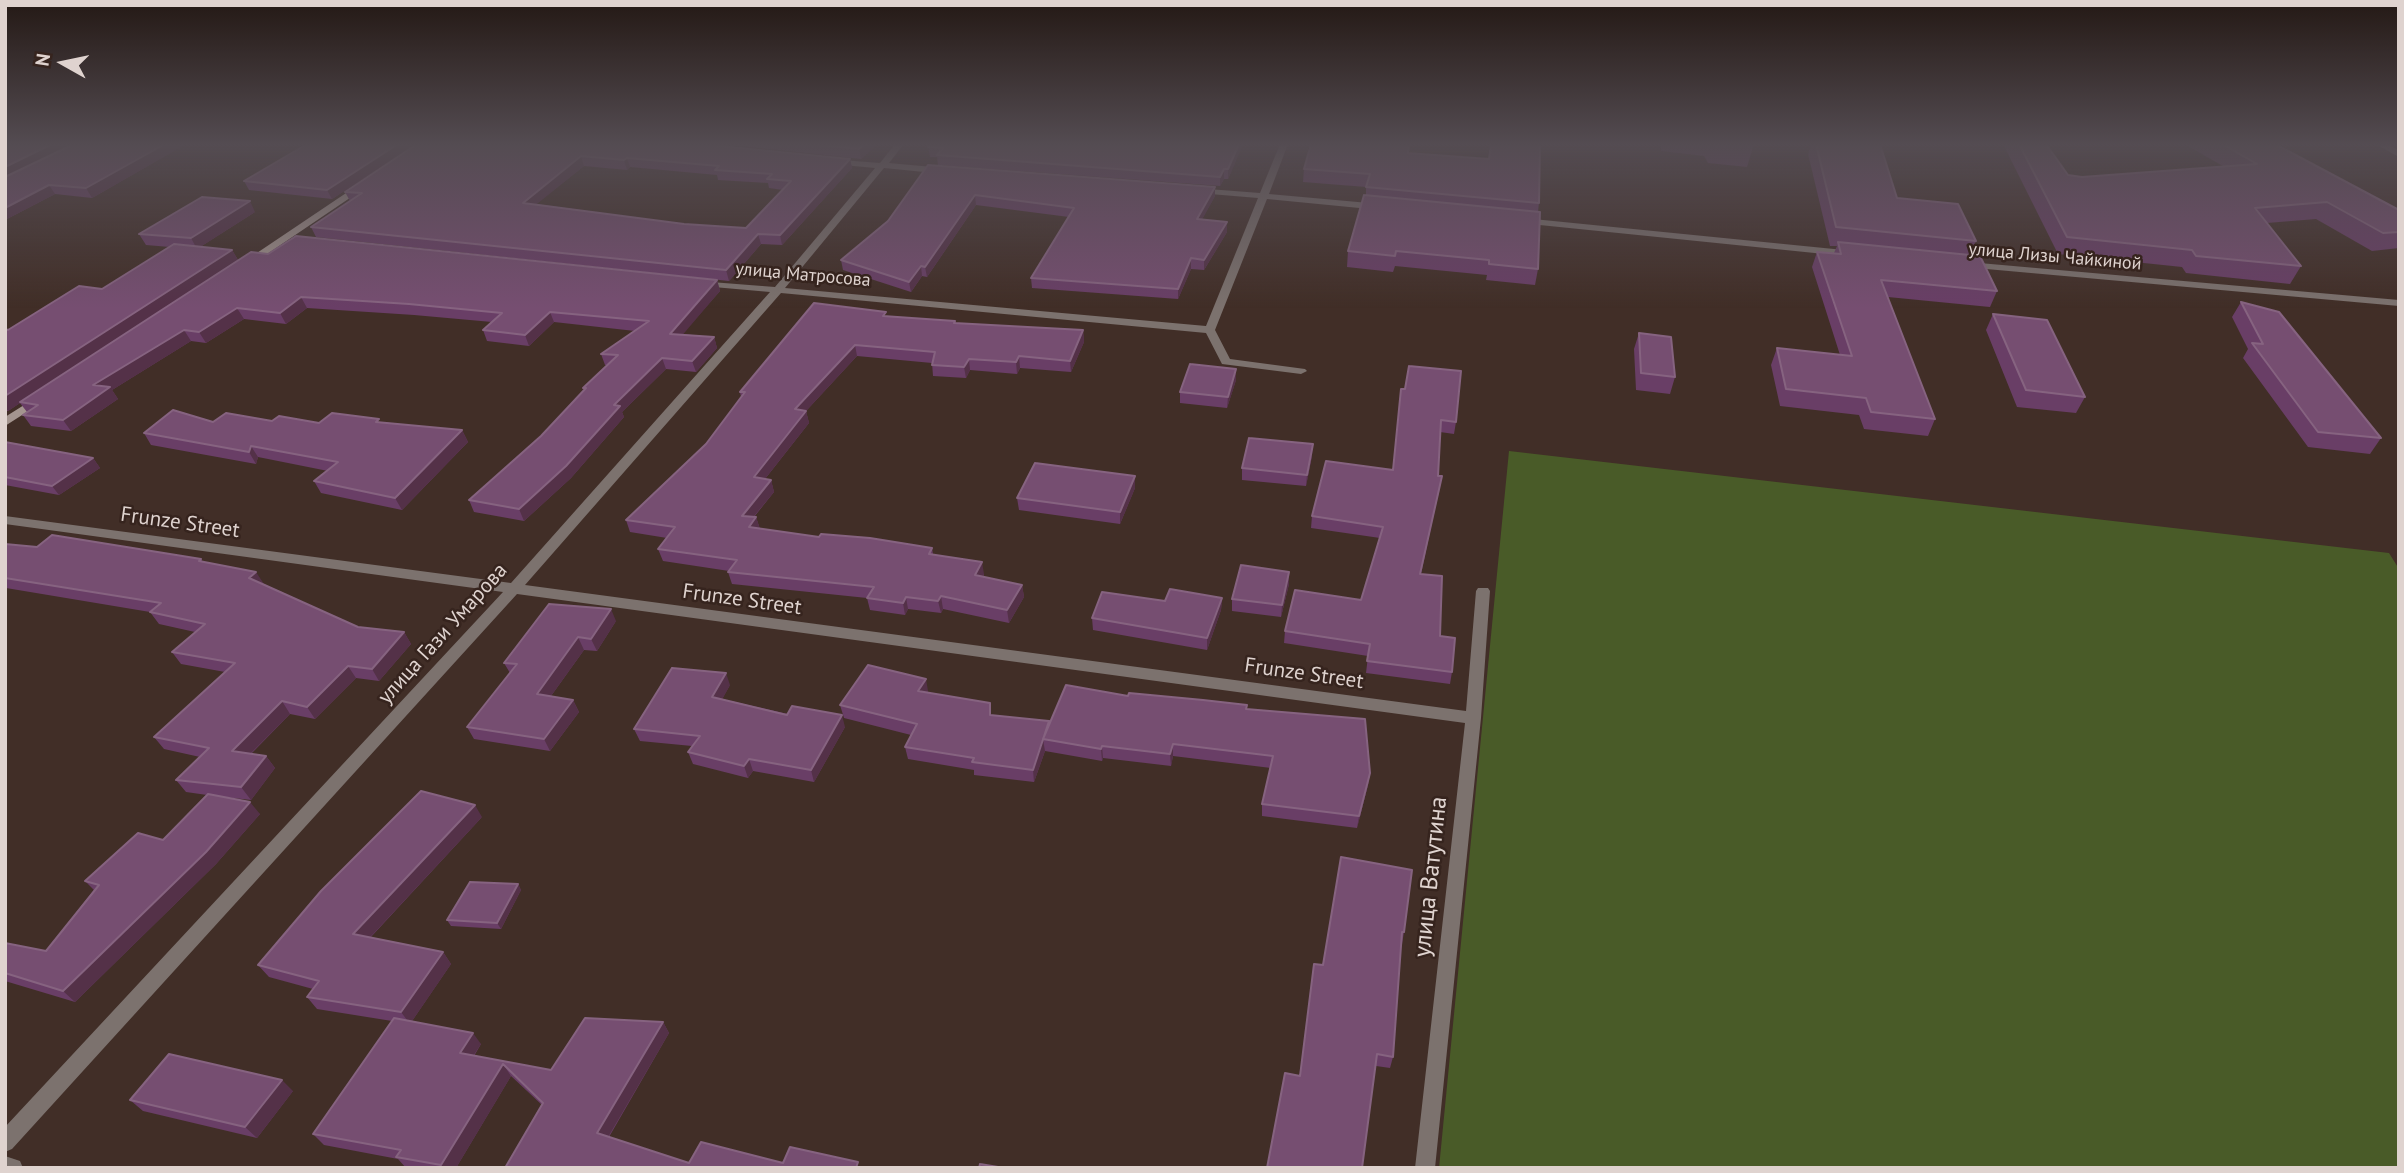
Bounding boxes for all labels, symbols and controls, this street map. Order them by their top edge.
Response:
north arrow [28,28,98,98]
text: N [29,52,55,68]
street label: улица Лизы Чайкиной [1968,239,2142,275]
street label: улица Матросова [735,258,871,292]
street label: Frunze Street [119,502,241,544]
street label: улица Гази Умарова [373,558,513,710]
street label: Frunze Street [681,579,803,621]
street label: Frunze Street [1243,653,1365,695]
street label: улица Ватутина [1408,795,1454,959]

